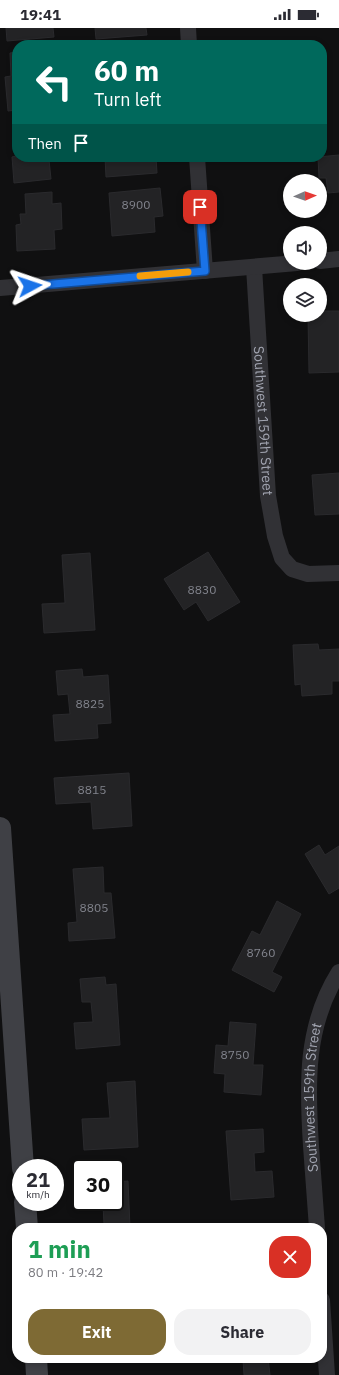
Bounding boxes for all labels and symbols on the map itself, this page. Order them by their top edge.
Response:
north arrow [283,174,327,218]
pin [183,190,217,224]
house number: 8900 [122,197,150,212]
position arrow [9,265,51,307]
street label: Southwest 159th Street [250,345,277,496]
house number: 8830 [188,582,216,597]
house number: 8825 [76,696,104,711]
house number: 8815 [78,782,106,797]
house number: 8805 [80,900,108,915]
house number: 8760 [247,945,275,960]
street label: Southwest 159th Street [300,1021,326,1173]
house number: 8750 [221,1047,249,1062]
speed limit sign: 30 [72,1159,124,1211]

